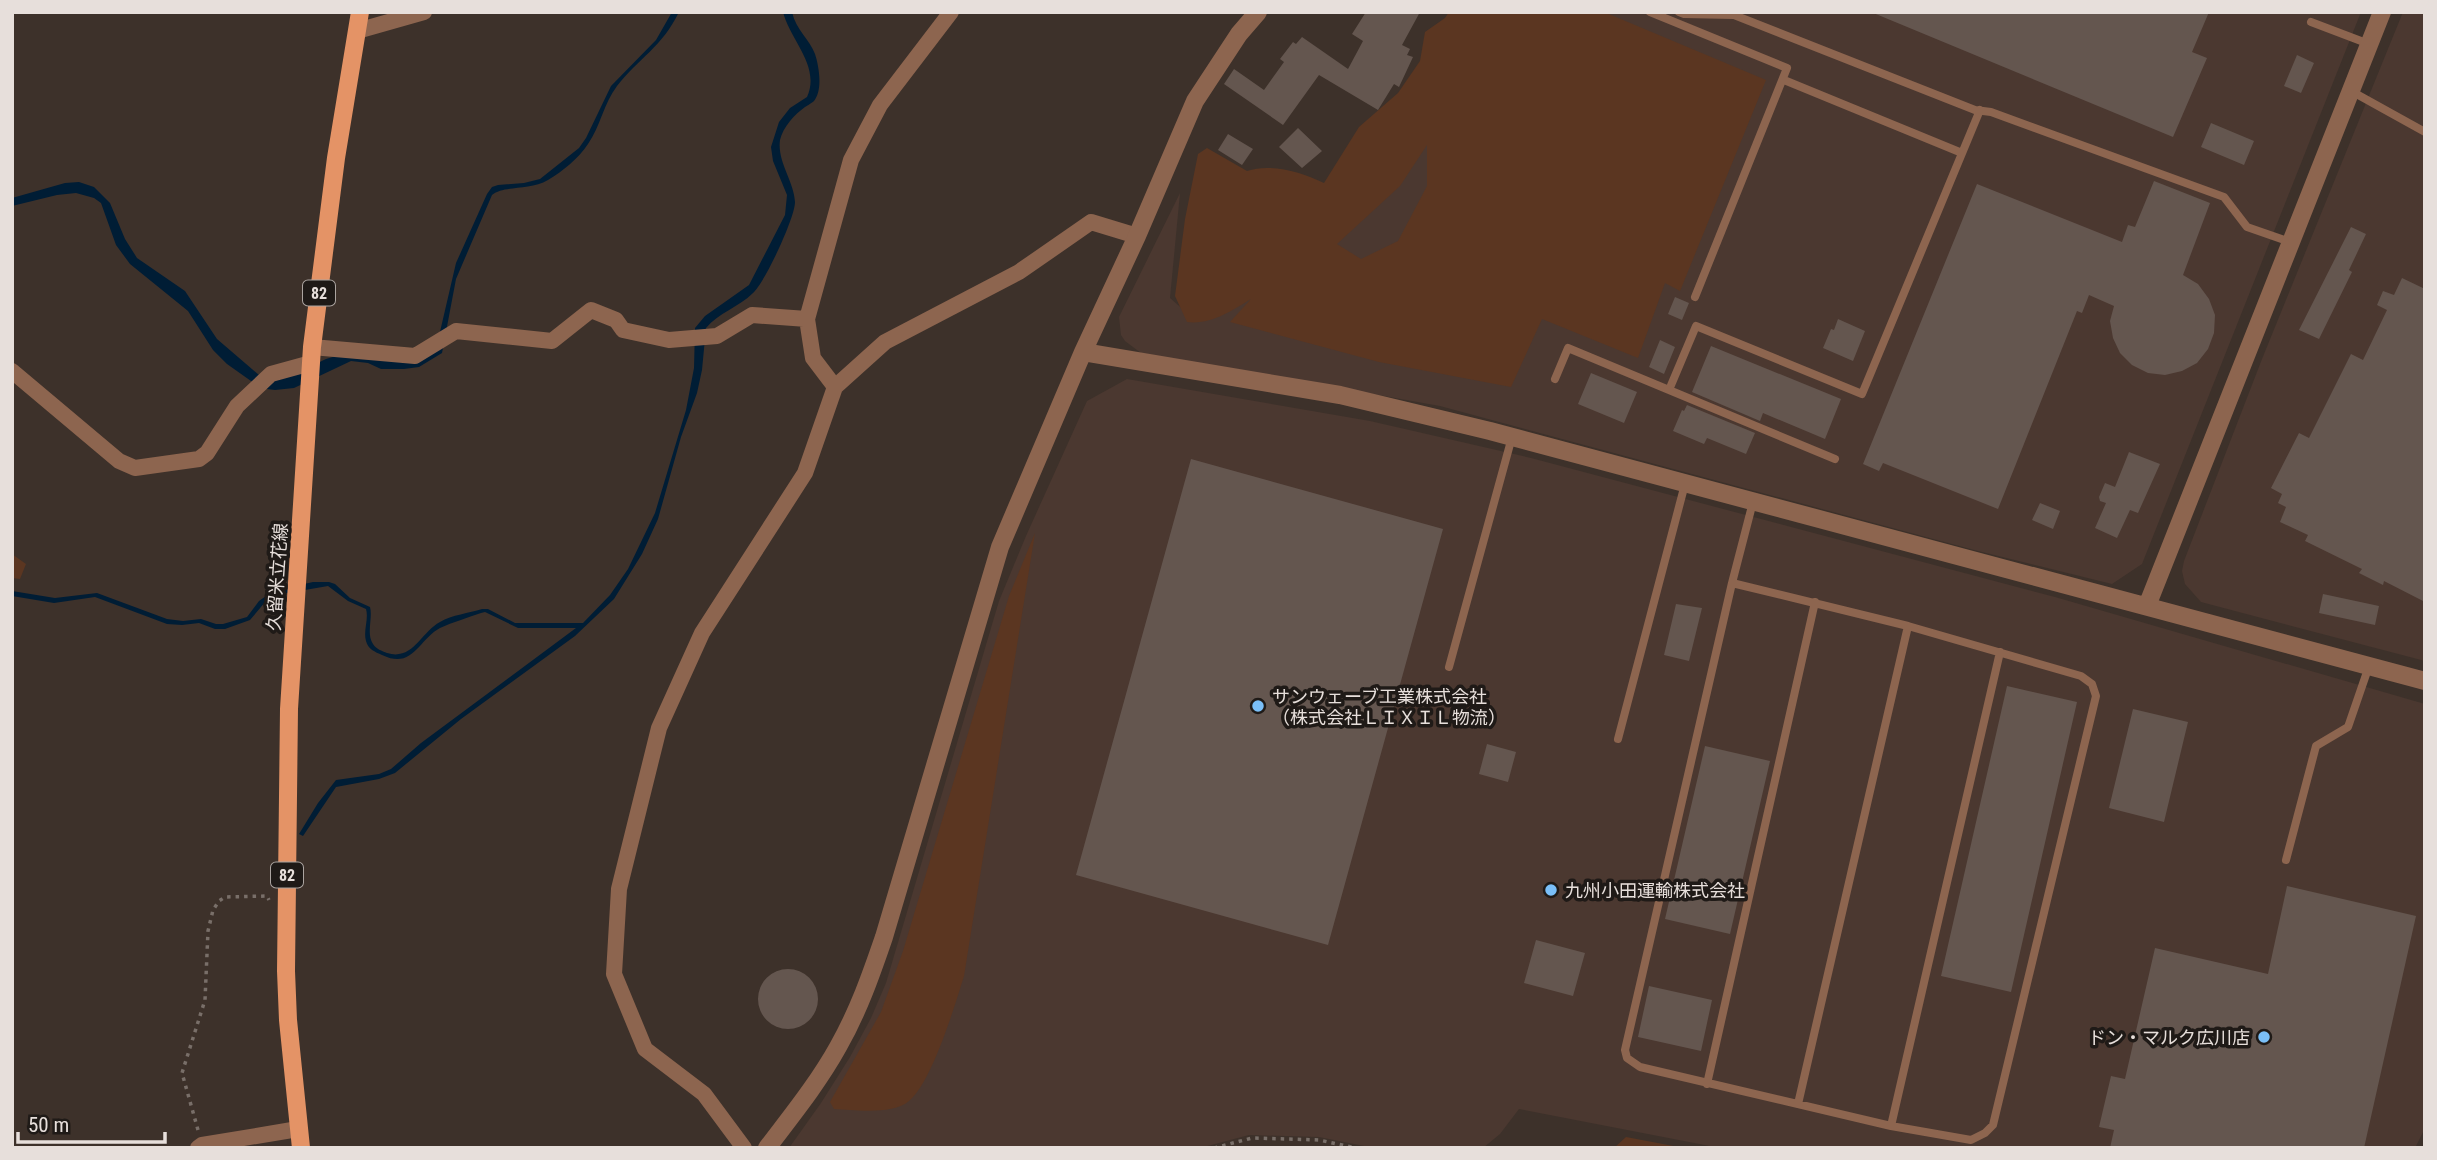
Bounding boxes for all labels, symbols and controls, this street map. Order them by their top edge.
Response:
road number: 82 [303,280,335,306]
street label: 久留米立花線 [263,522,291,632]
place label: サンウェーブ工業株式会社 （株式会社ＬＩＸＩＬ物流） [1272,686,1506,728]
marker: サンウェーブ工業株式会社 （株式会社ＬＩＸＩＬ物流） [1250,698,1266,714]
road number: 82 [271,862,303,888]
place label: 九州小田運輸株式会社 [1565,880,1745,901]
marker: 九州小田運輸株式会社 [1543,882,1559,898]
place label: ドン・マルク広川店 [2088,1027,2250,1048]
marker: ドン・マルク広川店 [2256,1029,2272,1045]
scale bar [18,1100,164,1144]
text: 50 m [28,1113,69,1137]

